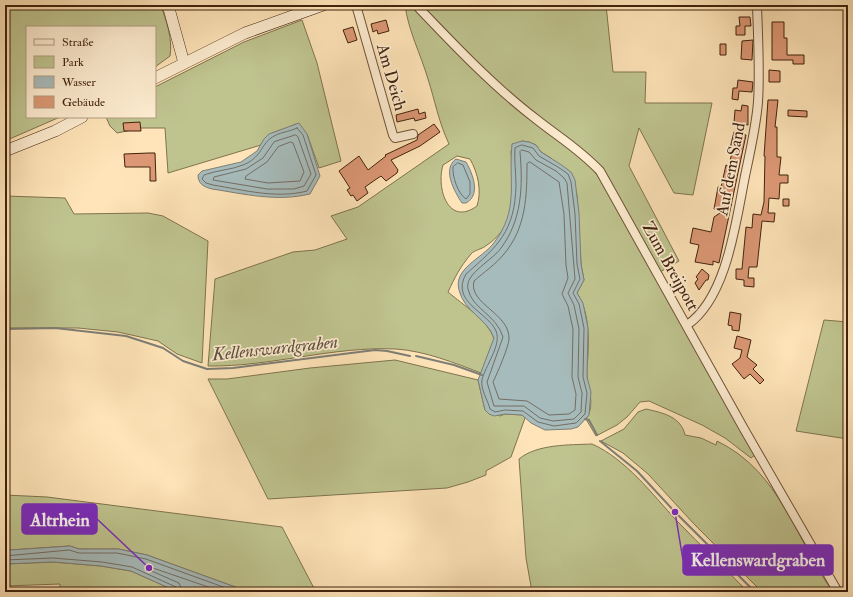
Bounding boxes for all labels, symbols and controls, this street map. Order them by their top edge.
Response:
legend [26,26,156,118]
text: Straße [62,35,93,50]
street label: Am Deich [372,40,411,113]
text: Park [62,55,84,70]
text: Wasser [61,75,96,90]
text: Gebäude [62,95,105,110]
street label: Auf dem Sand [711,120,750,218]
street label: Zum Breijpott [637,218,704,316]
water label: Kellenswardgraben [210,330,339,367]
callout: Altrhein [22,504,97,534]
text: Altrhein [29,509,90,532]
callout: Kellenswardgraben [683,545,833,575]
text: Kellenswardgraben [691,549,826,572]

